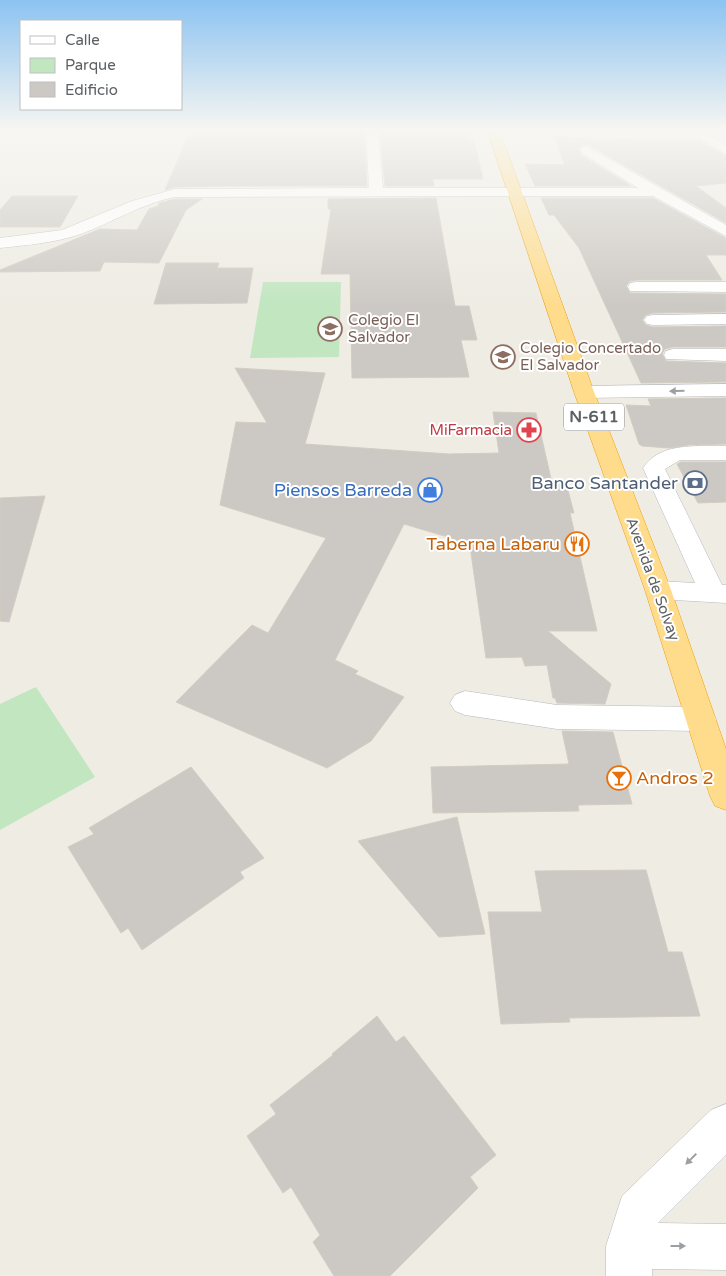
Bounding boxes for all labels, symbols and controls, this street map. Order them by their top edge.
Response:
legend [20,20,182,110]
text: Calle [65,31,100,49]
text: Parque [65,56,116,74]
text: Edificio [65,81,118,99]
place label: Colegio El Salvador [348,311,419,346]
school or university icon: Colegio El Salvador [317,316,343,342]
place label: Colegio Concertado El Salvador [520,339,661,374]
school or university icon: Colegio Concertado El Salvador [490,344,516,370]
one-way arrow [669,387,685,395]
road number: N-611 [564,404,624,431]
pharmacy icon: MiFarmacia [516,417,542,443]
place label: MiFarmacia [430,421,512,439]
bank icon: Banco Santander [682,470,708,496]
place label: Banco Santander [531,472,678,494]
shop icon: Piensos Barreda [417,477,443,503]
place label: Piensos Barreda [274,479,412,501]
street label: Avenida de Solvay [622,515,684,643]
restaurant icon: Taberna Labaru [564,531,590,557]
place label: Taberna Labaru [426,533,560,555]
bar icon: Andros 2 [606,765,632,791]
place label: Andros 2 [636,767,714,789]
one-way arrow [686,1153,698,1165]
one-way arrow [670,1242,686,1250]

